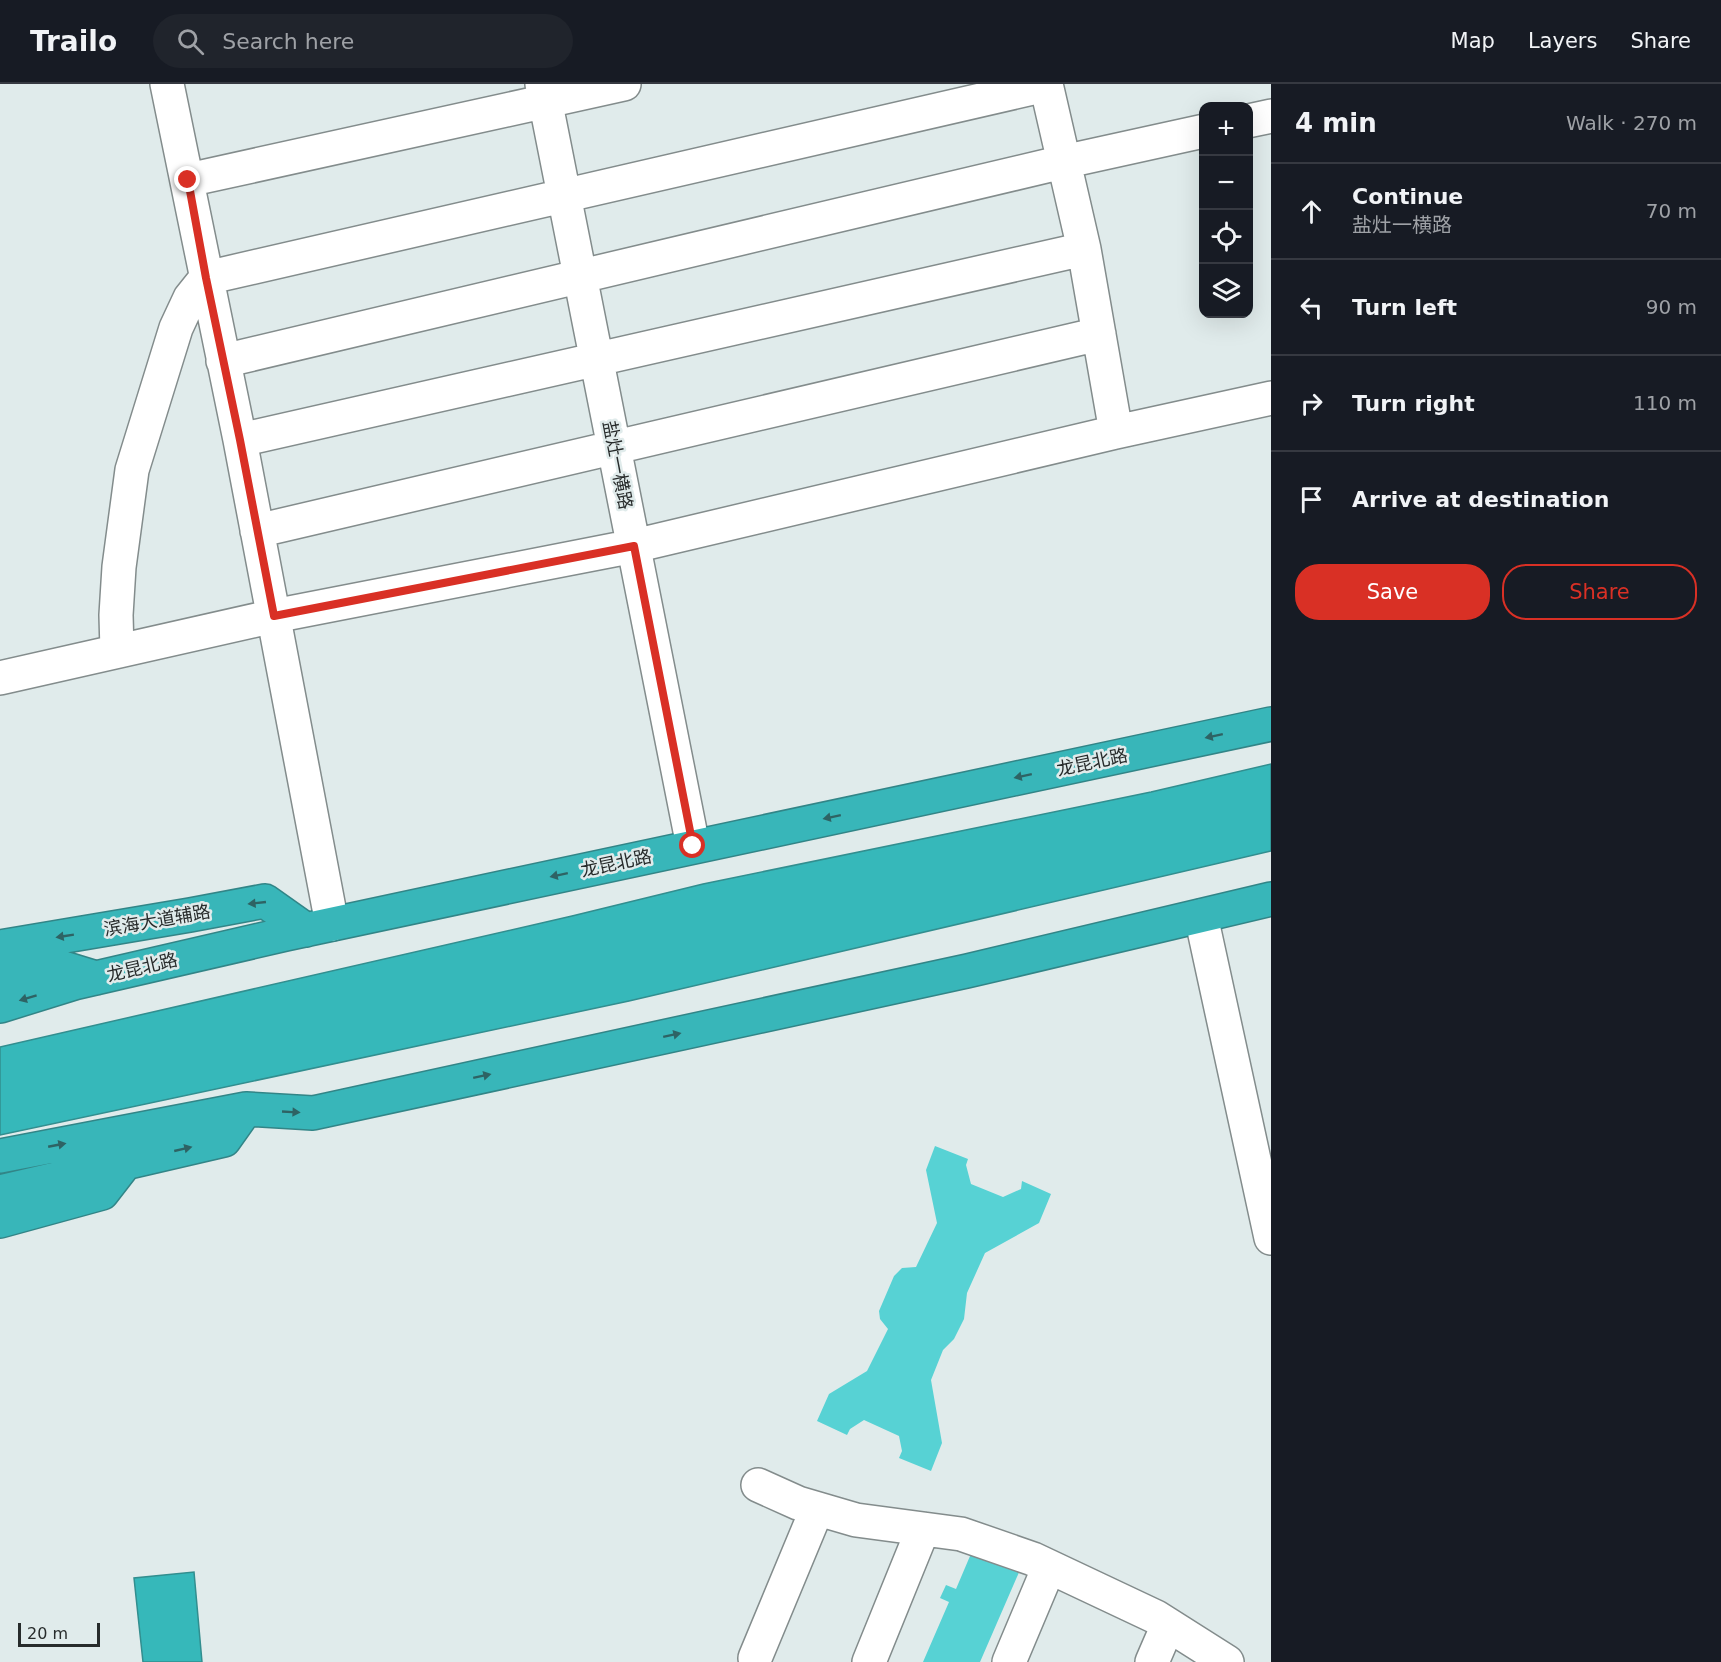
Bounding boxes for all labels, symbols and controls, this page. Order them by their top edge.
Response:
search box [153,14,573,68]
text: Trailo [30,25,117,58]
icon: search [174,25,207,58]
text: Search here [222,29,354,54]
text: Map [1451,29,1495,53]
text: Layers [1528,29,1597,53]
text: Share [1630,29,1691,53]
map controls [1199,102,1253,318]
button: + [1199,102,1253,156]
text: 4 min [1295,108,1377,138]
text: Walk · 270 m [1566,111,1697,135]
button: − [1199,156,1253,210]
route end [174,166,200,192]
text: Continue [1352,184,1463,209]
icon: ahead [1295,195,1328,228]
text: 70 m [1646,199,1697,223]
button: locate [1199,210,1253,264]
text: 盐灶一横路 [1352,213,1452,237]
button: layers [1199,264,1253,318]
icon: left [1295,291,1328,324]
text: Turn left [1352,295,1457,320]
text: 90 m [1646,295,1697,319]
icon: right [1295,387,1328,420]
text: Turn right [1352,391,1475,416]
text: 110 m [1633,391,1697,415]
street label: 盐灶一横路 [599,419,637,511]
icon: arrive [1295,483,1328,516]
text: Arrive at destination [1352,487,1609,512]
button: Save [1295,564,1490,620]
button: Share [1502,564,1697,620]
one-way arrow [1204,732,1223,741]
street label: 龙昆北路 [1055,744,1129,780]
one-way arrow [1014,772,1032,782]
one-way arrow [822,813,841,822]
route start [679,832,705,858]
street label: 龙昆北路 [579,845,653,881]
one-way arrow [550,871,569,880]
one-way arrow [247,898,266,908]
street label: 滨海大道辅路 [102,900,212,940]
one-way arrow [55,932,74,941]
street label: 龙昆北路 [105,949,179,985]
one-way arrow [19,993,37,1003]
one-way arrow [663,1030,682,1039]
one-way arrow [473,1071,492,1080]
one-way arrow [281,1107,300,1116]
one-way arrow [48,1140,67,1149]
one-way arrow [174,1144,193,1153]
scale bar [18,1620,100,1648]
text: 20 m [27,1624,68,1643]

